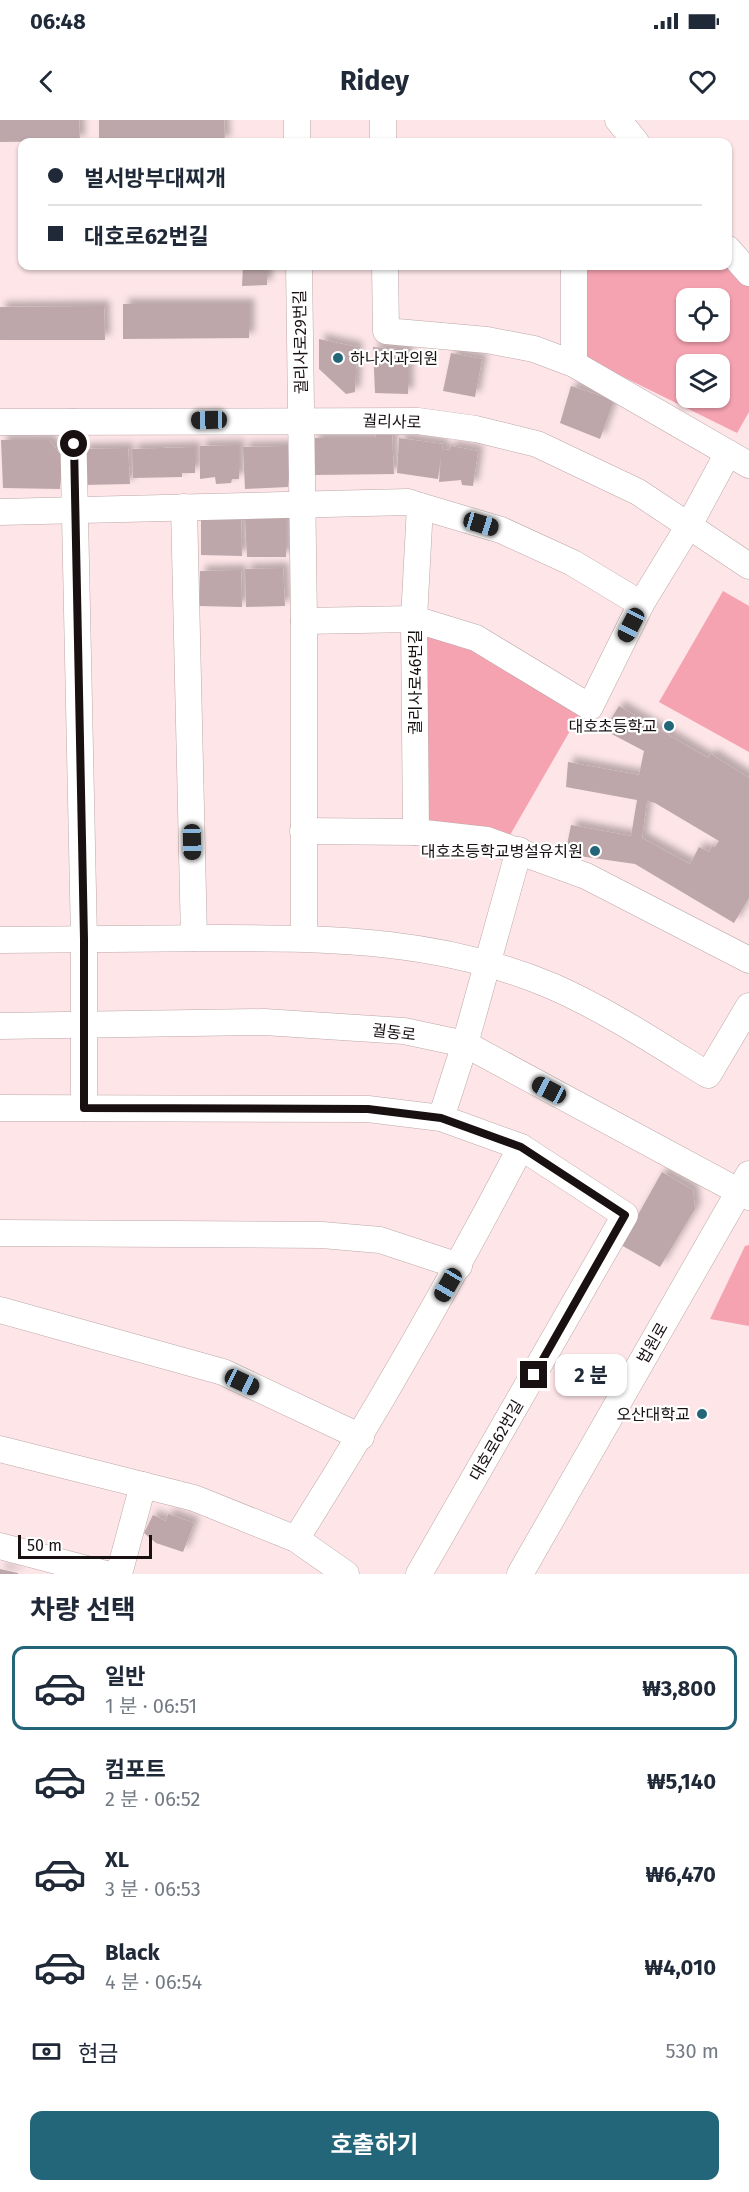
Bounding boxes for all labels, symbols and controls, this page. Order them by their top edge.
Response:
text: 06:48 [30,8,86,35]
icon: back [30,65,63,98]
text: Ridey [340,65,409,97]
icon: heart [686,65,719,98]
text: 벌서방부대찌개 [84,165,226,192]
text: 대호로62번길 [84,223,209,250]
map controls [676,288,730,408]
button: locate [676,288,730,342]
street label: 궐리사로29번길 [290,290,311,394]
place label: 하나치과의원 [350,349,438,368]
marker: 하나치과의원 [331,351,345,365]
button: layers [676,354,730,408]
car [191,411,227,429]
street label: 궐리사로 [362,411,422,432]
route start [60,430,87,457]
car [461,510,501,538]
car [615,605,647,645]
street label: 궐리사로46번길 [406,629,425,735]
place label: 대호초등학교 [569,717,657,736]
marker: 대호초등학교 [662,719,676,733]
car [183,824,201,860]
place label: 대호초등학교병설유치원 [421,842,583,861]
marker: 대호초등학교병설유치원 [588,844,602,858]
street label: 궐동로 [371,1020,417,1045]
car [529,1074,569,1106]
car [431,1265,465,1305]
street label: 법원로 [633,1319,672,1367]
callout: 2 분 [555,1354,627,1396]
route end [520,1361,547,1388]
text: 2 분 [574,1363,608,1387]
car [222,1366,262,1398]
street label: 대호로62번길 [466,1397,527,1484]
place label: 오산대학교 [616,1405,690,1424]
marker: 오산대학교 [695,1407,709,1421]
scale bar [18,1532,152,1560]
text: 50 m [27,1536,62,1555]
text: 차량 선택 [30,1594,136,1626]
icon: car [33,1661,87,1715]
text: 일반 [105,1663,145,1690]
text: ₩3,800 [642,1675,716,1702]
text: 1 분 · 06:51 [105,1694,197,1718]
icon: car [33,1754,87,1808]
text: 컴포트 [105,1756,166,1783]
text: ₩5,140 [647,1768,716,1795]
text: 2 분 · 06:52 [105,1787,200,1811]
text: XL [105,1846,129,1873]
icon: car [33,1847,87,1901]
text: ₩6,470 [645,1861,716,1888]
text: 3 분 · 06:53 [105,1877,201,1901]
text: Black [105,1939,160,1966]
icon: car [33,1940,87,1994]
text: ₩4,010 [645,1954,716,1981]
text: 4 분 · 06:54 [105,1970,202,1994]
icon: cash [30,2035,63,2068]
text: 530 m [666,2039,719,2063]
text: 현금 [78,2040,118,2067]
button: 호출하기 [30,2111,719,2180]

